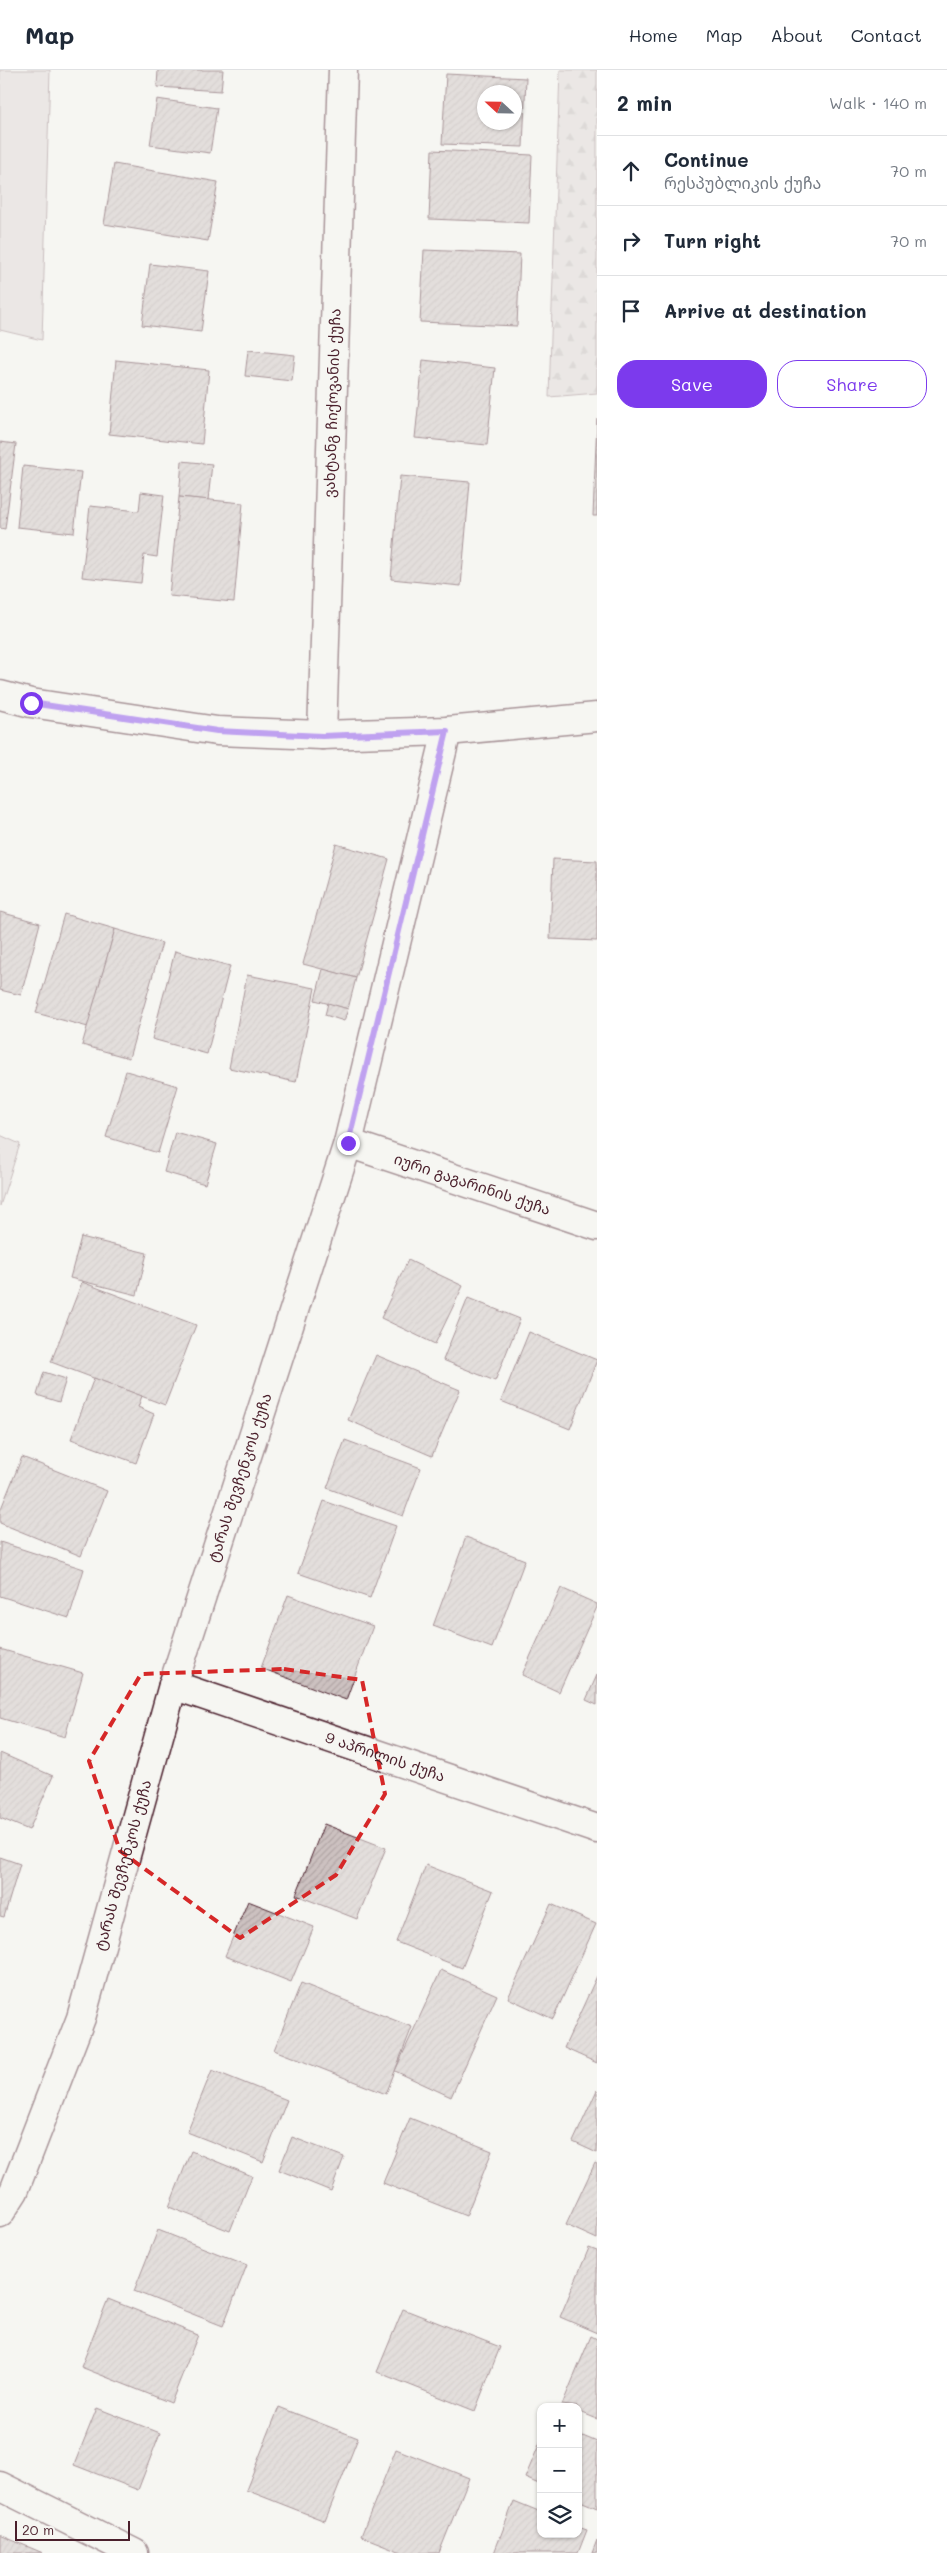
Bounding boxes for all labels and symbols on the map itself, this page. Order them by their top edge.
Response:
north arrow [477,85,522,130]
street label: ვახტანგ ჩიქოვანის ქუჩა [318,308,344,498]
route start [20,692,43,715]
route end [337,1132,360,1155]
street label: იური გაგარინის ქუჩა [392,1148,553,1219]
street label: ტარას შევჩენკოს ქუჩა [202,1390,276,1564]
street label: 9 აპრილის ქუჩა [323,1726,448,1786]
street label: ტარას შევჩენკოს ქუჩა [89,1777,155,1953]
scale bar [15,2518,130,2541]

